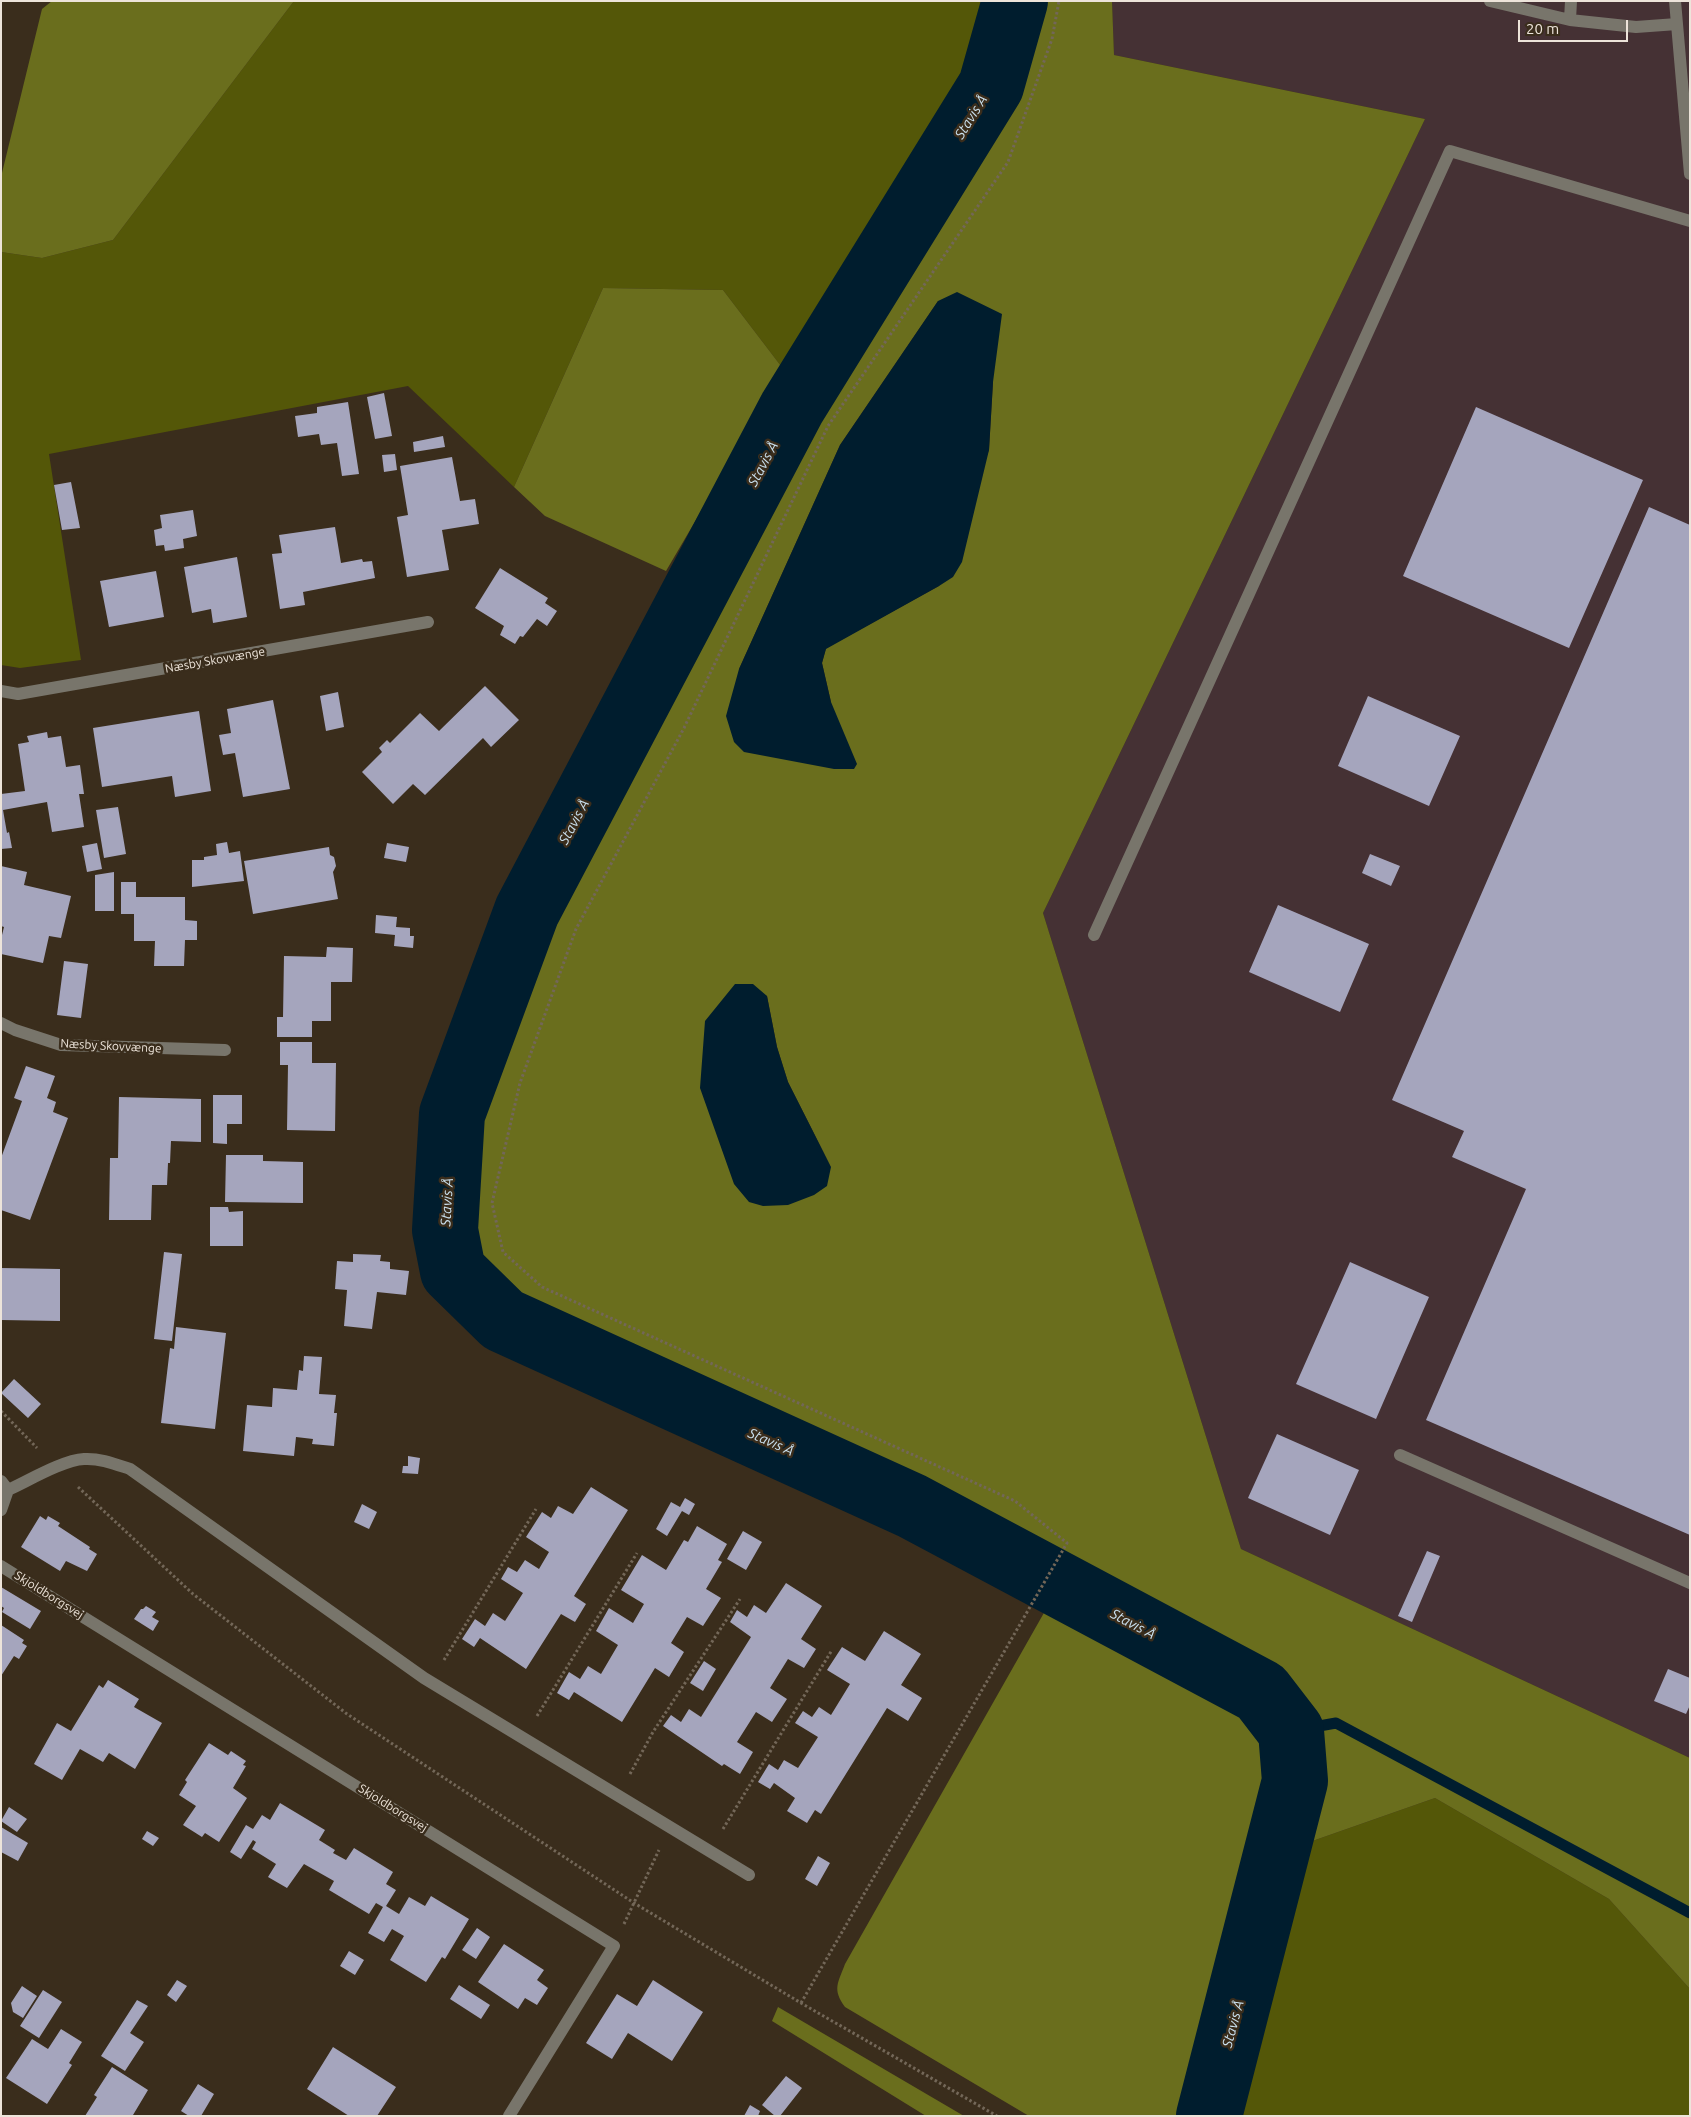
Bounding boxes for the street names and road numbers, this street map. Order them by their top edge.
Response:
street label: Næsby Skovvænge [164,644,266,676]
street label: Næsby Skovvænge [60,1036,162,1056]
street label: Skjoldborgsvej [12,1568,86,1622]
street label: Skjoldborgsvej [356,1781,430,1835]

